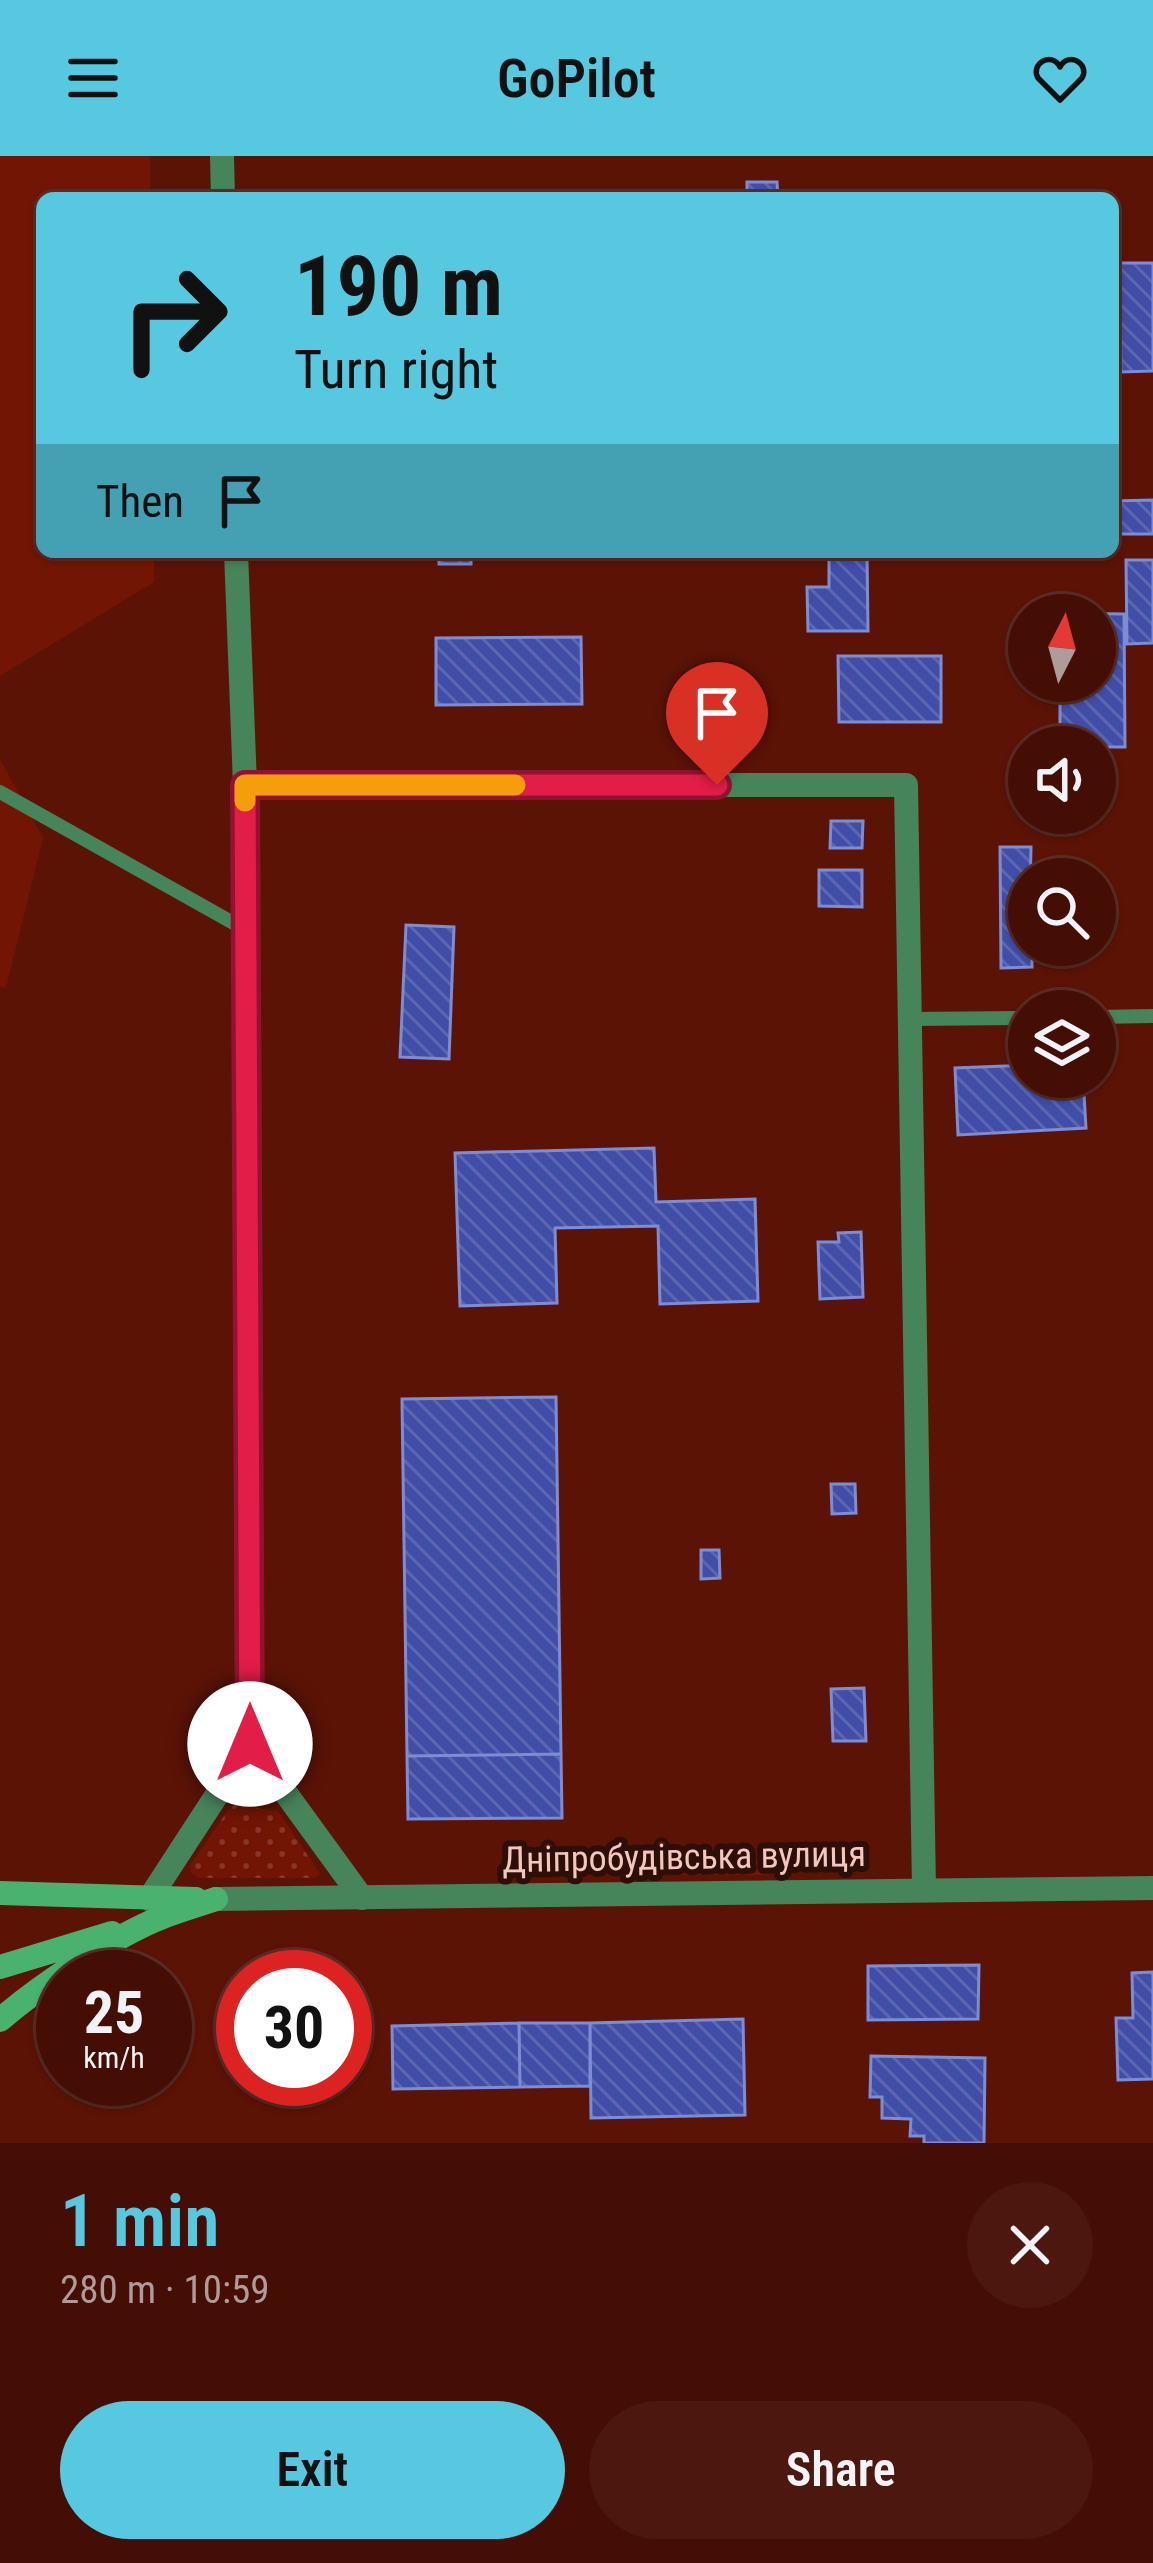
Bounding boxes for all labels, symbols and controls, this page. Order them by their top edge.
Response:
icon: menu [60,45,126,111]
icon: heart [1027,45,1093,111]
text: GoPilot [497,47,656,110]
text: 190 m [294,237,503,336]
icon: right [96,240,252,396]
text: Turn right [294,338,498,401]
icon: arrive [208,468,274,534]
text: Then [96,475,184,528]
north arrow [1008,594,1116,702]
map controls [1008,594,1116,1098]
pin [666,662,768,785]
icon: arrive [684,680,750,746]
button: sound [1008,726,1116,834]
button: search [1008,858,1116,966]
button: layers [1008,990,1116,1098]
position arrow [187,1681,313,1807]
street label: Дніпробудівська вулиця [502,1833,866,1881]
speed limit sign: 30 [216,1950,372,2106]
text: 25 [84,1977,144,2048]
text: km/h [83,2040,145,2075]
text: 1 min [60,2179,219,2264]
button: close [967,2182,1093,2308]
text: 280 m · 10:59 [60,2267,270,2313]
button: Exit [60,2401,565,2539]
button: Share [589,2401,1093,2539]

